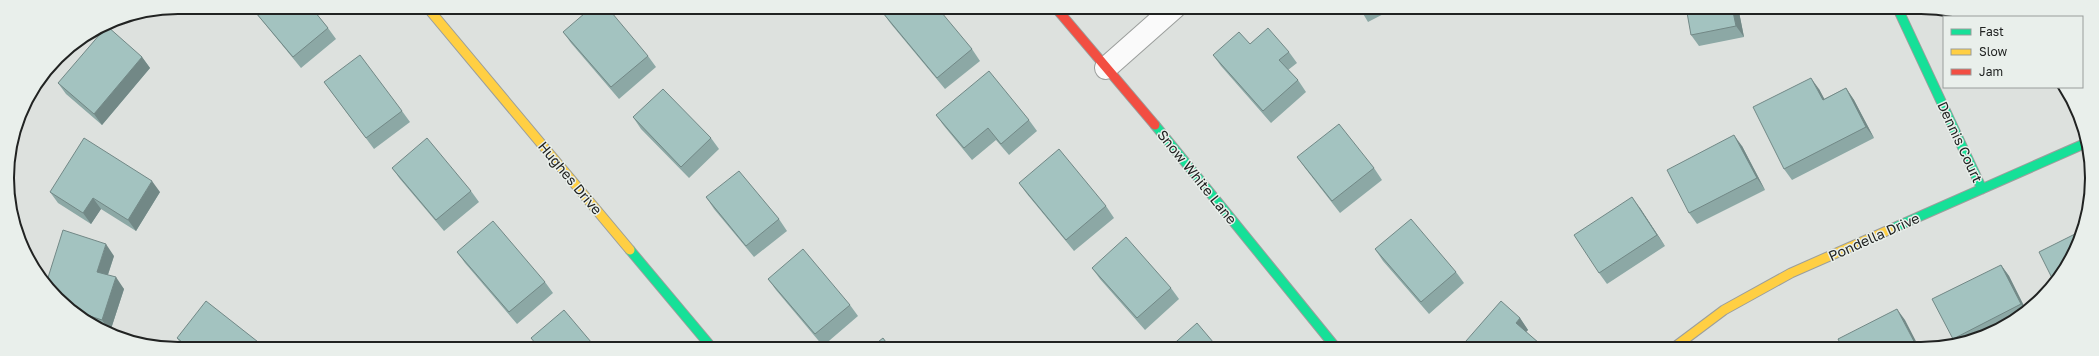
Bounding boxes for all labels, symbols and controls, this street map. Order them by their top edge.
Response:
legend [1943,16,2083,88]
text: Fast [1979,24,2004,39]
text: Slow [1979,44,2007,59]
text: Jam [1979,64,2003,79]
street label: Dennis Court [1934,99,1987,185]
street label: Snow White Lane [1154,126,1241,227]
street label: Hughes Drive [535,138,606,218]
street label: Pondella Drive [1826,209,1922,264]

